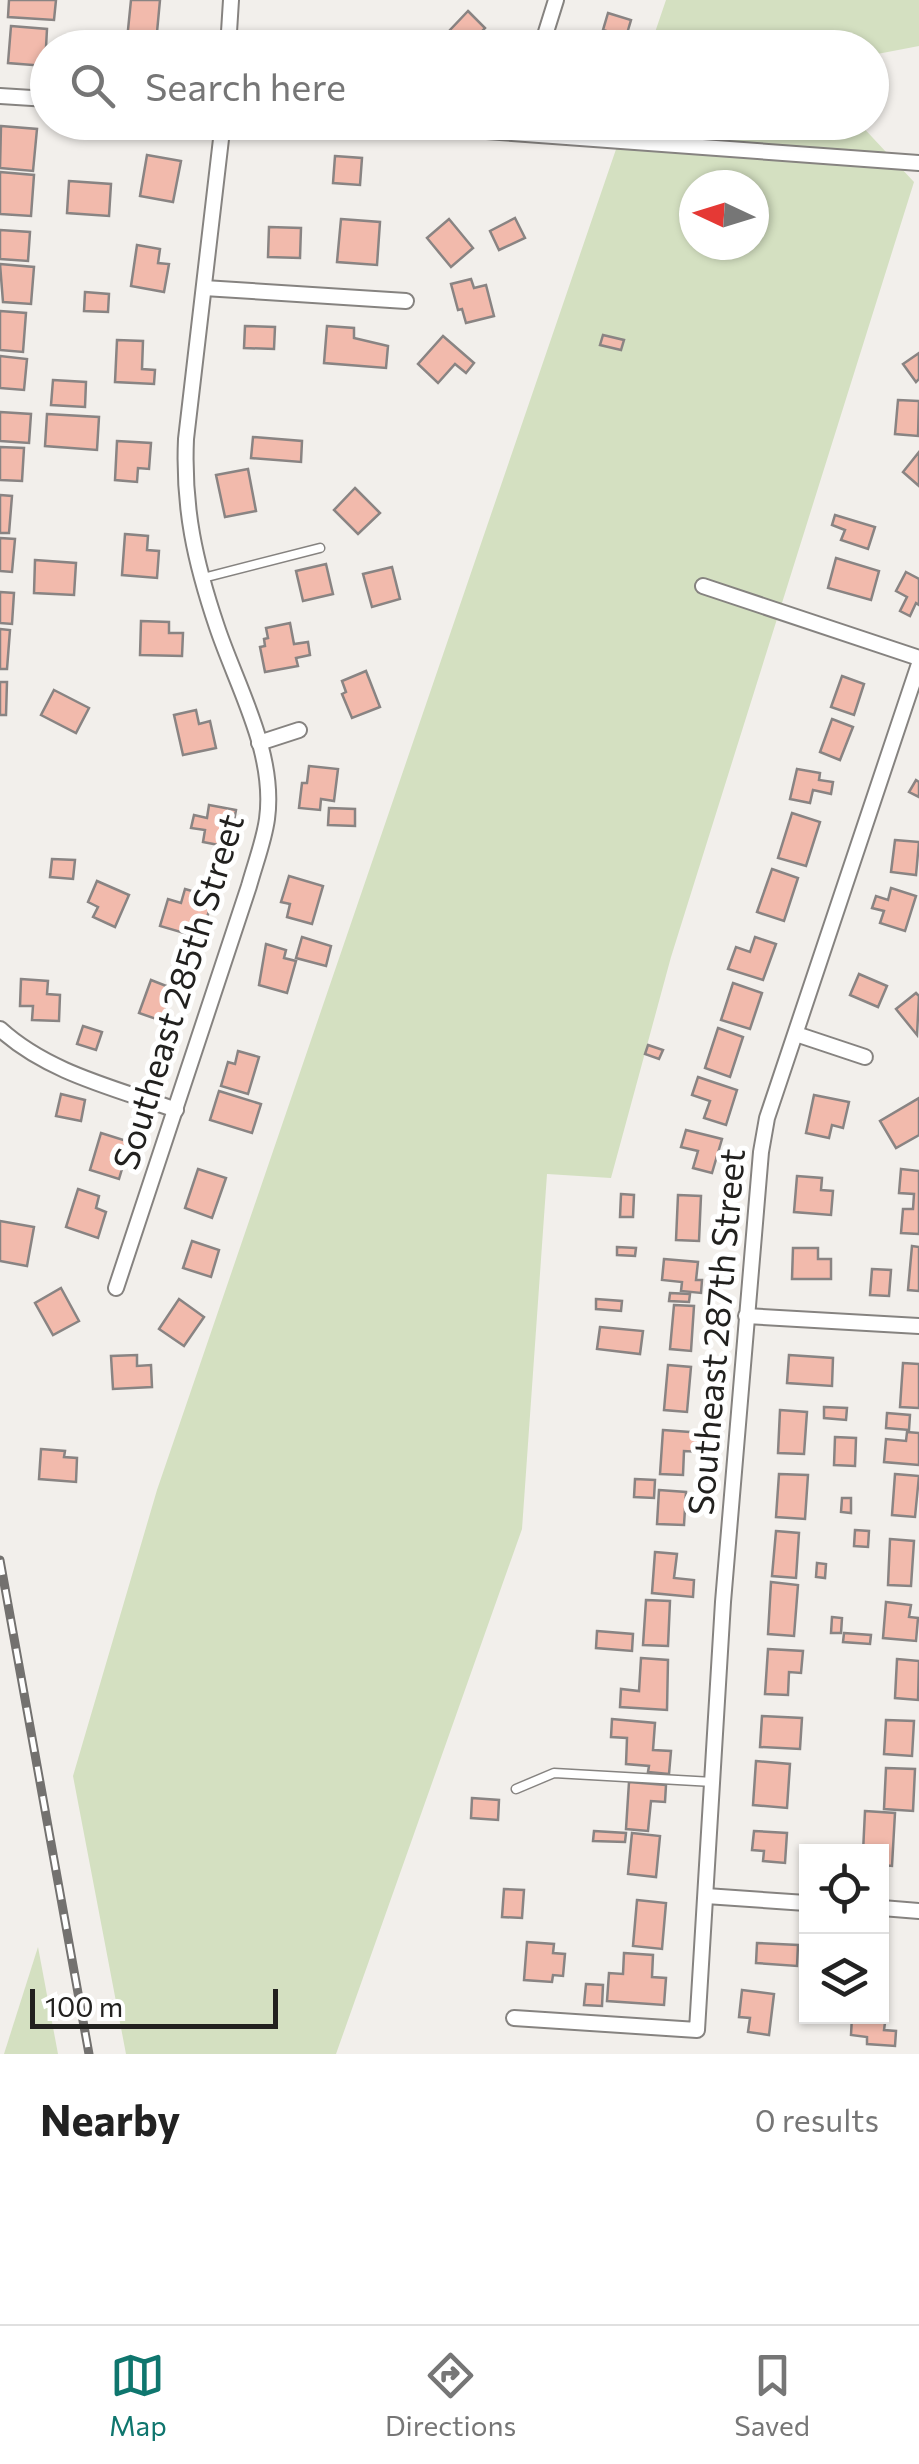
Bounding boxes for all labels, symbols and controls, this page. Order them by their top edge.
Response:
search box [30,30,889,140]
icon: search [65,58,120,113]
text: Search here [145,62,346,109]
north arrow [679,170,769,260]
street label: Southeast 285th Street [102,808,251,1174]
street label: Southeast 287th Street [677,1147,752,1517]
map controls [799,1844,889,2024]
button: locate [799,1844,889,1934]
button: layers [799,1934,889,2024]
scale bar [30,1984,278,2028]
text: 100 m [45,1989,123,2023]
text: Nearby [40,2093,180,2145]
text: 0 results [755,2099,879,2139]
tab: Map [109,2348,167,2442]
tab: Directions [385,2348,516,2442]
tab: Saved [734,2348,810,2442]

